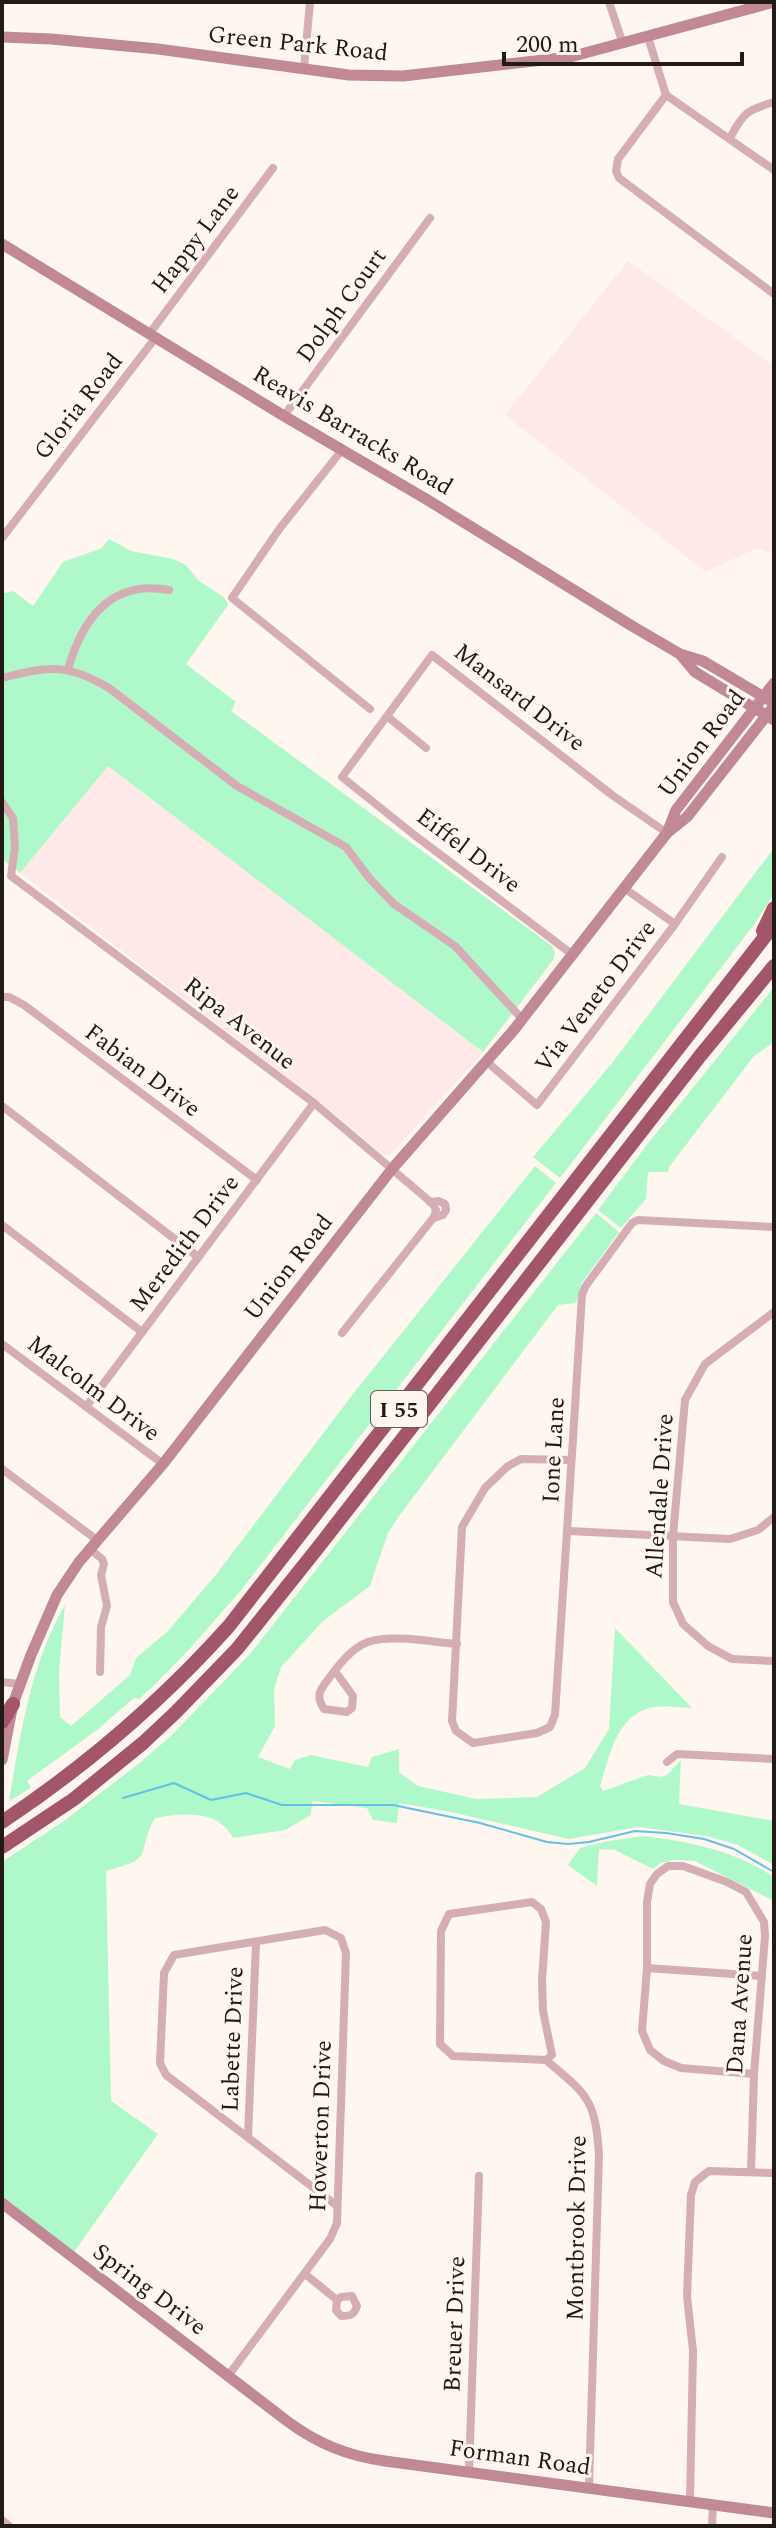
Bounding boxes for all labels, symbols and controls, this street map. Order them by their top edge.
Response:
scale bar [504,16,742,66]
street label: Green Park Road [206,17,390,71]
text: 200 m [516,27,579,63]
street label: Happy Lane [143,177,249,302]
street label: Dolph Court [288,241,396,370]
street label: Gloria Road [25,345,132,468]
street label: Reavis Barracks Road [245,357,460,505]
street label: Mansard Drive [446,635,593,761]
street label: Union Road [649,682,754,805]
street label: Eiffel Drive [408,799,528,902]
street label: Via Veneto Drive [526,913,665,1081]
street label: Ripa Avenue [175,968,303,1079]
street label: Fabian Drive [77,1015,208,1126]
street label: Meredith Drive [121,1167,249,1320]
street label: Union Road [235,1206,342,1329]
street label: Malcolm Drive [19,1327,168,1451]
road number: I 55 [371,1391,427,1427]
street label: Ione Lane [533,1396,575,1504]
street label: Allendale Drive [636,1412,684,1580]
street label: Dana Avenue [717,1932,763,2076]
street label: Labette Drive [212,1966,254,2112]
street label: Howerton Drive [300,2040,342,2213]
street label: Montbrook Drive [557,2135,597,2321]
street label: Spring Drive [85,2235,214,2345]
street label: Breuer Drive [435,2255,475,2393]
street label: Forman Road [447,2430,593,2486]

